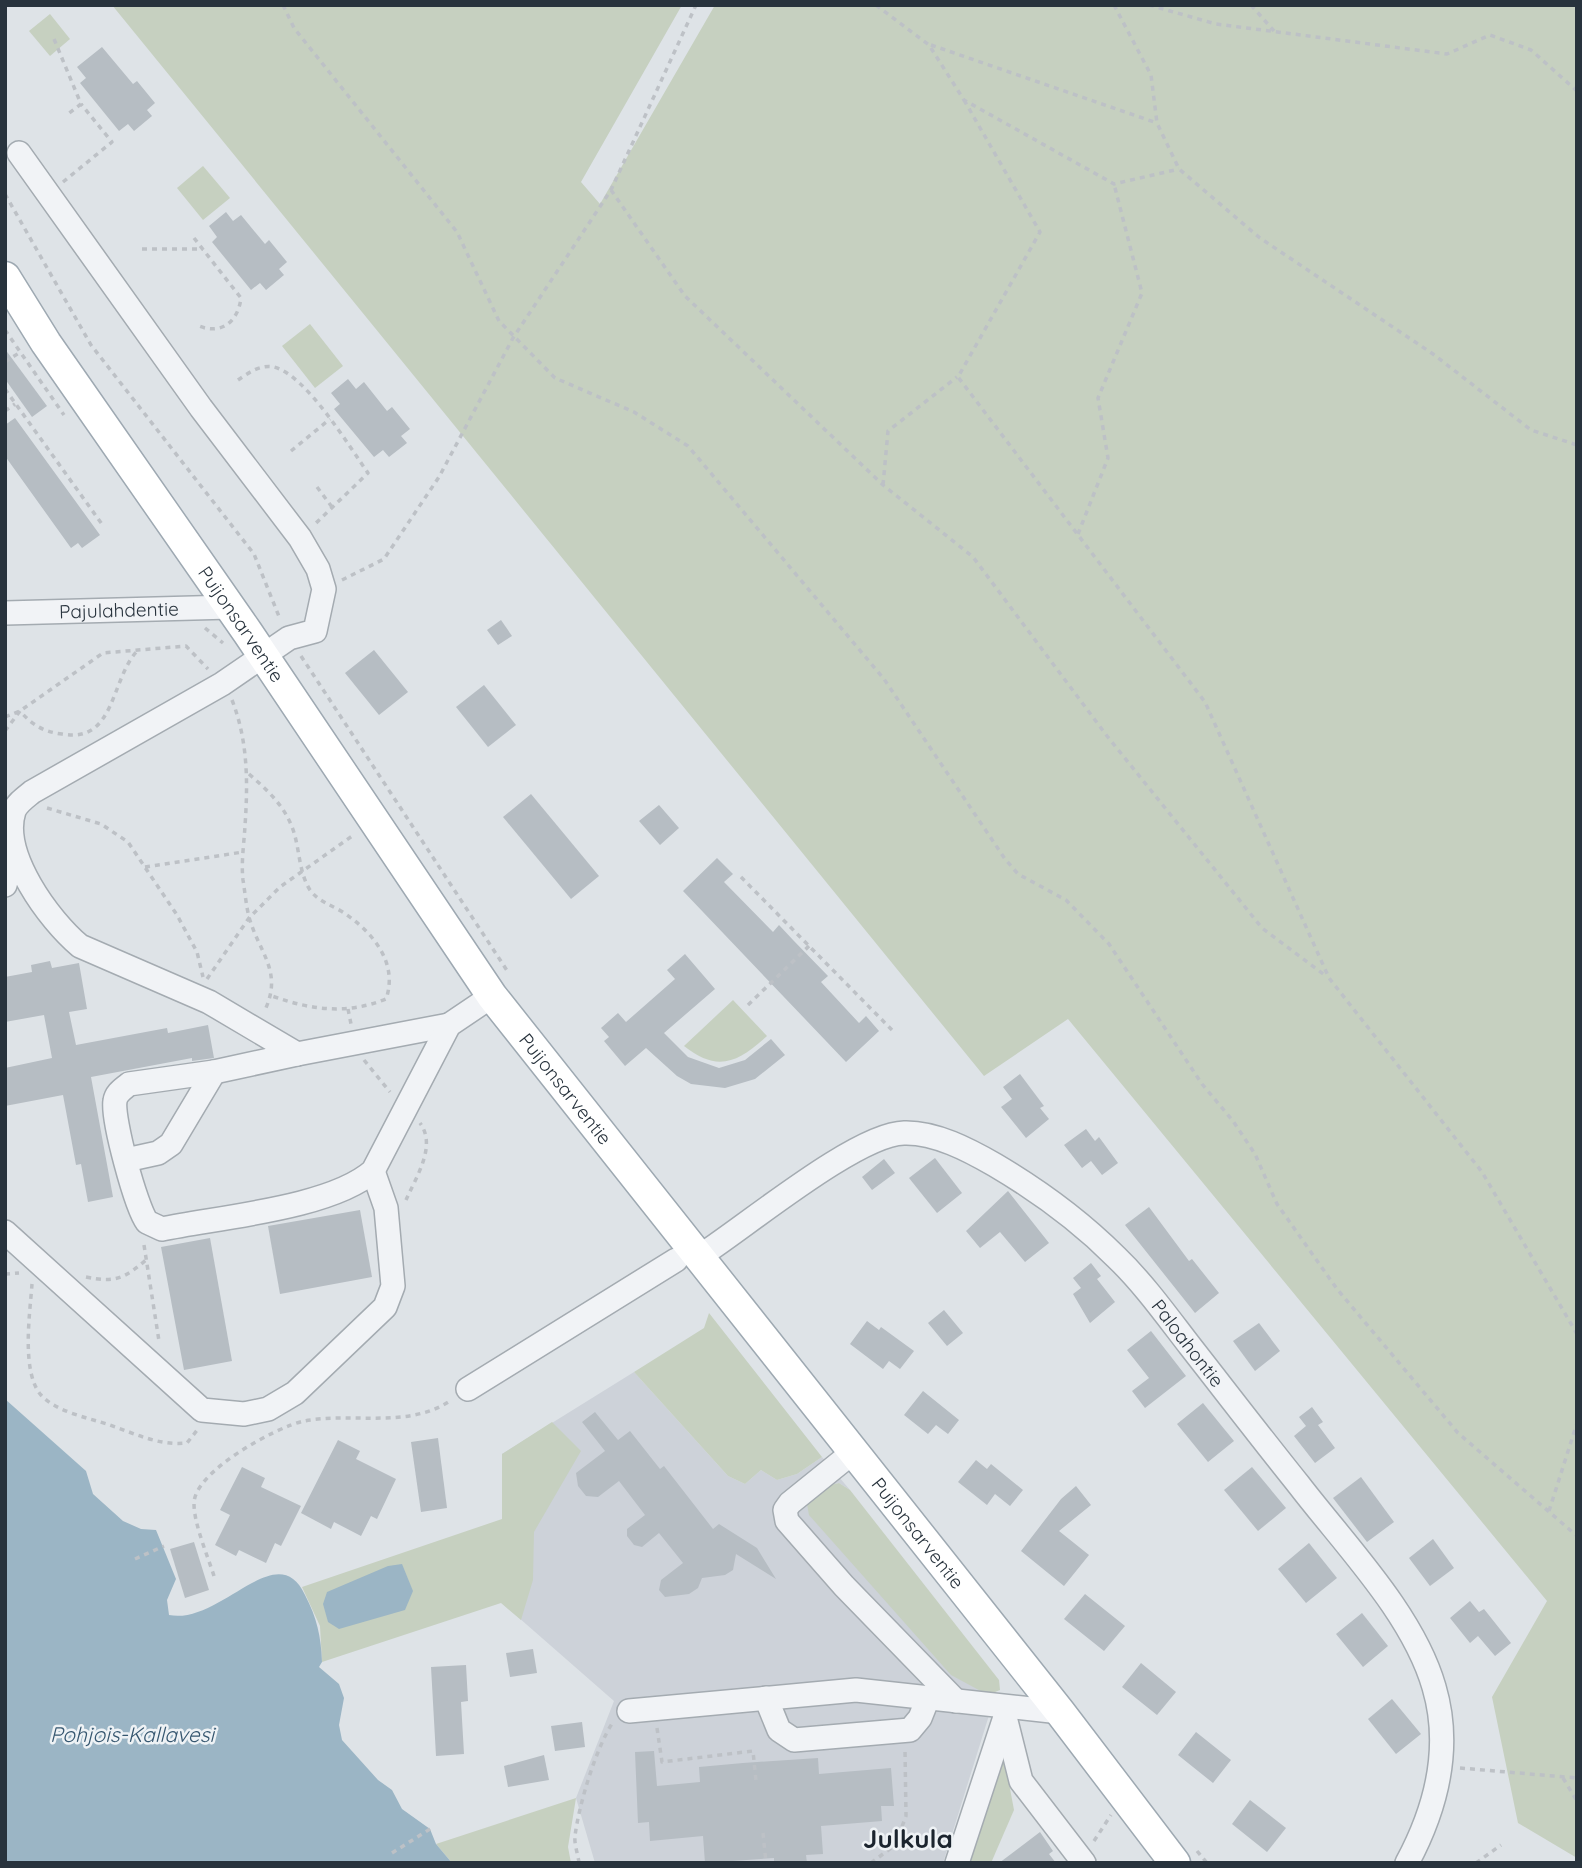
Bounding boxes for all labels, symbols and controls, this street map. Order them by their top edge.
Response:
street label: Puijonsarventie [193,561,290,687]
street label: Pajulahdentie [59,596,179,624]
street label: Puijonsarventie [514,1028,617,1149]
street label: Paloahontie [1147,1294,1229,1392]
street label: Puijonsarventie [866,1472,970,1594]
water label: Pohjois-Kallavesi [50,1721,217,1747]
district label: Julkula [863,1822,953,1855]

